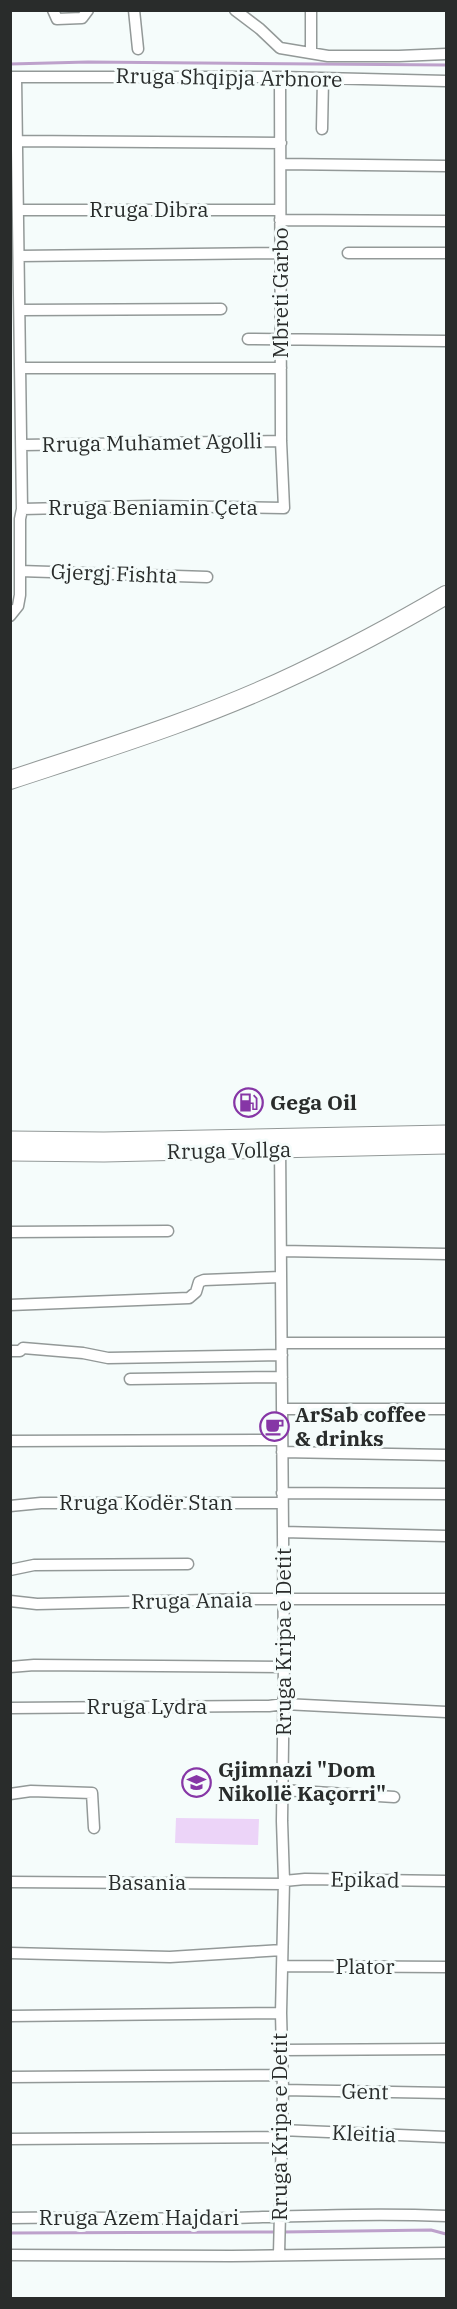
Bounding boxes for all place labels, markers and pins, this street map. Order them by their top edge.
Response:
fuel station icon: Gega Oil [233,1087,265,1119]
place label: Gega Oil [270,1088,357,1116]
place label: ArSab coffee & drinks [295,1400,426,1452]
cafe icon: ArSab coffee & drinks [258,1411,290,1443]
place label: Gjimnazi "Dom Nikollë Kaçorri" [218,1755,386,1807]
school or university icon: Gjimnazi "Dom Nikollë Kaçorri" [181,1766,213,1798]

